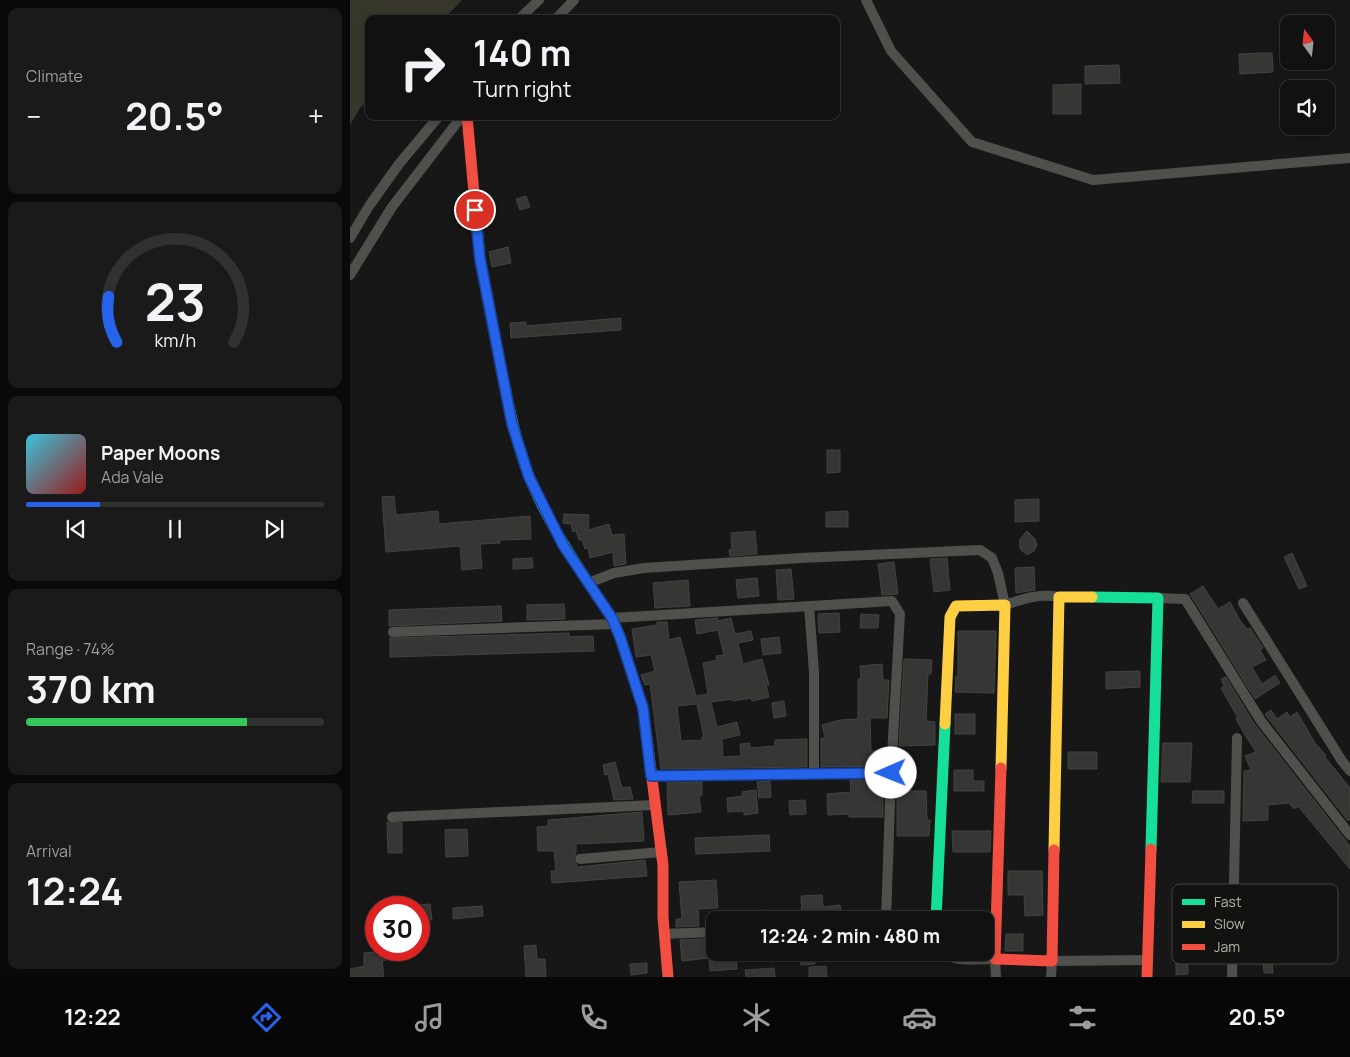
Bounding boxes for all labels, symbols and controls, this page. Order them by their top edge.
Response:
north arrow [1280,15,1335,70]
map controls [1280,15,1335,135]
text: 140 m [473,29,571,77]
icon: right [390,35,455,100]
text: Climate [26,65,83,87]
text: Turn right [473,74,571,104]
button: sound [1280,80,1335,135]
text: 20.5° [125,89,224,141]
text: − [26,97,41,135]
text: + [308,97,324,135]
pin [454,189,496,231]
icon: arrive [461,196,489,224]
text: 23 [144,266,206,337]
text: km/h [154,328,196,352]
text: Paper Moons [101,440,220,466]
text: Ada Vale [101,466,164,488]
icon: previous [62,515,90,543]
icon: pause [161,515,189,543]
icon: next [260,515,288,543]
text: Range · 74% [26,638,115,660]
text: 370 km [26,662,156,714]
position arrow [864,746,916,798]
text: Arrival [26,840,72,862]
text: 12:24 [26,864,123,916]
legend [1172,884,1338,964]
text: Fast [1214,892,1242,911]
speed limit sign: 30 [365,896,430,961]
text: Slow [1214,914,1245,933]
text: 12:24 · 2 min · 480 m [760,923,940,949]
text: Jam [1214,937,1240,956]
icon: directions [249,1000,284,1035]
icon: music [412,1000,447,1035]
icon: phone [576,1000,611,1035]
icon: climate [739,1000,774,1035]
icon: car [902,1000,937,1035]
icon: filters [1065,1000,1100,1035]
text: 12:22 [64,1002,121,1032]
text: 20.5° [1229,1002,1286,1032]

